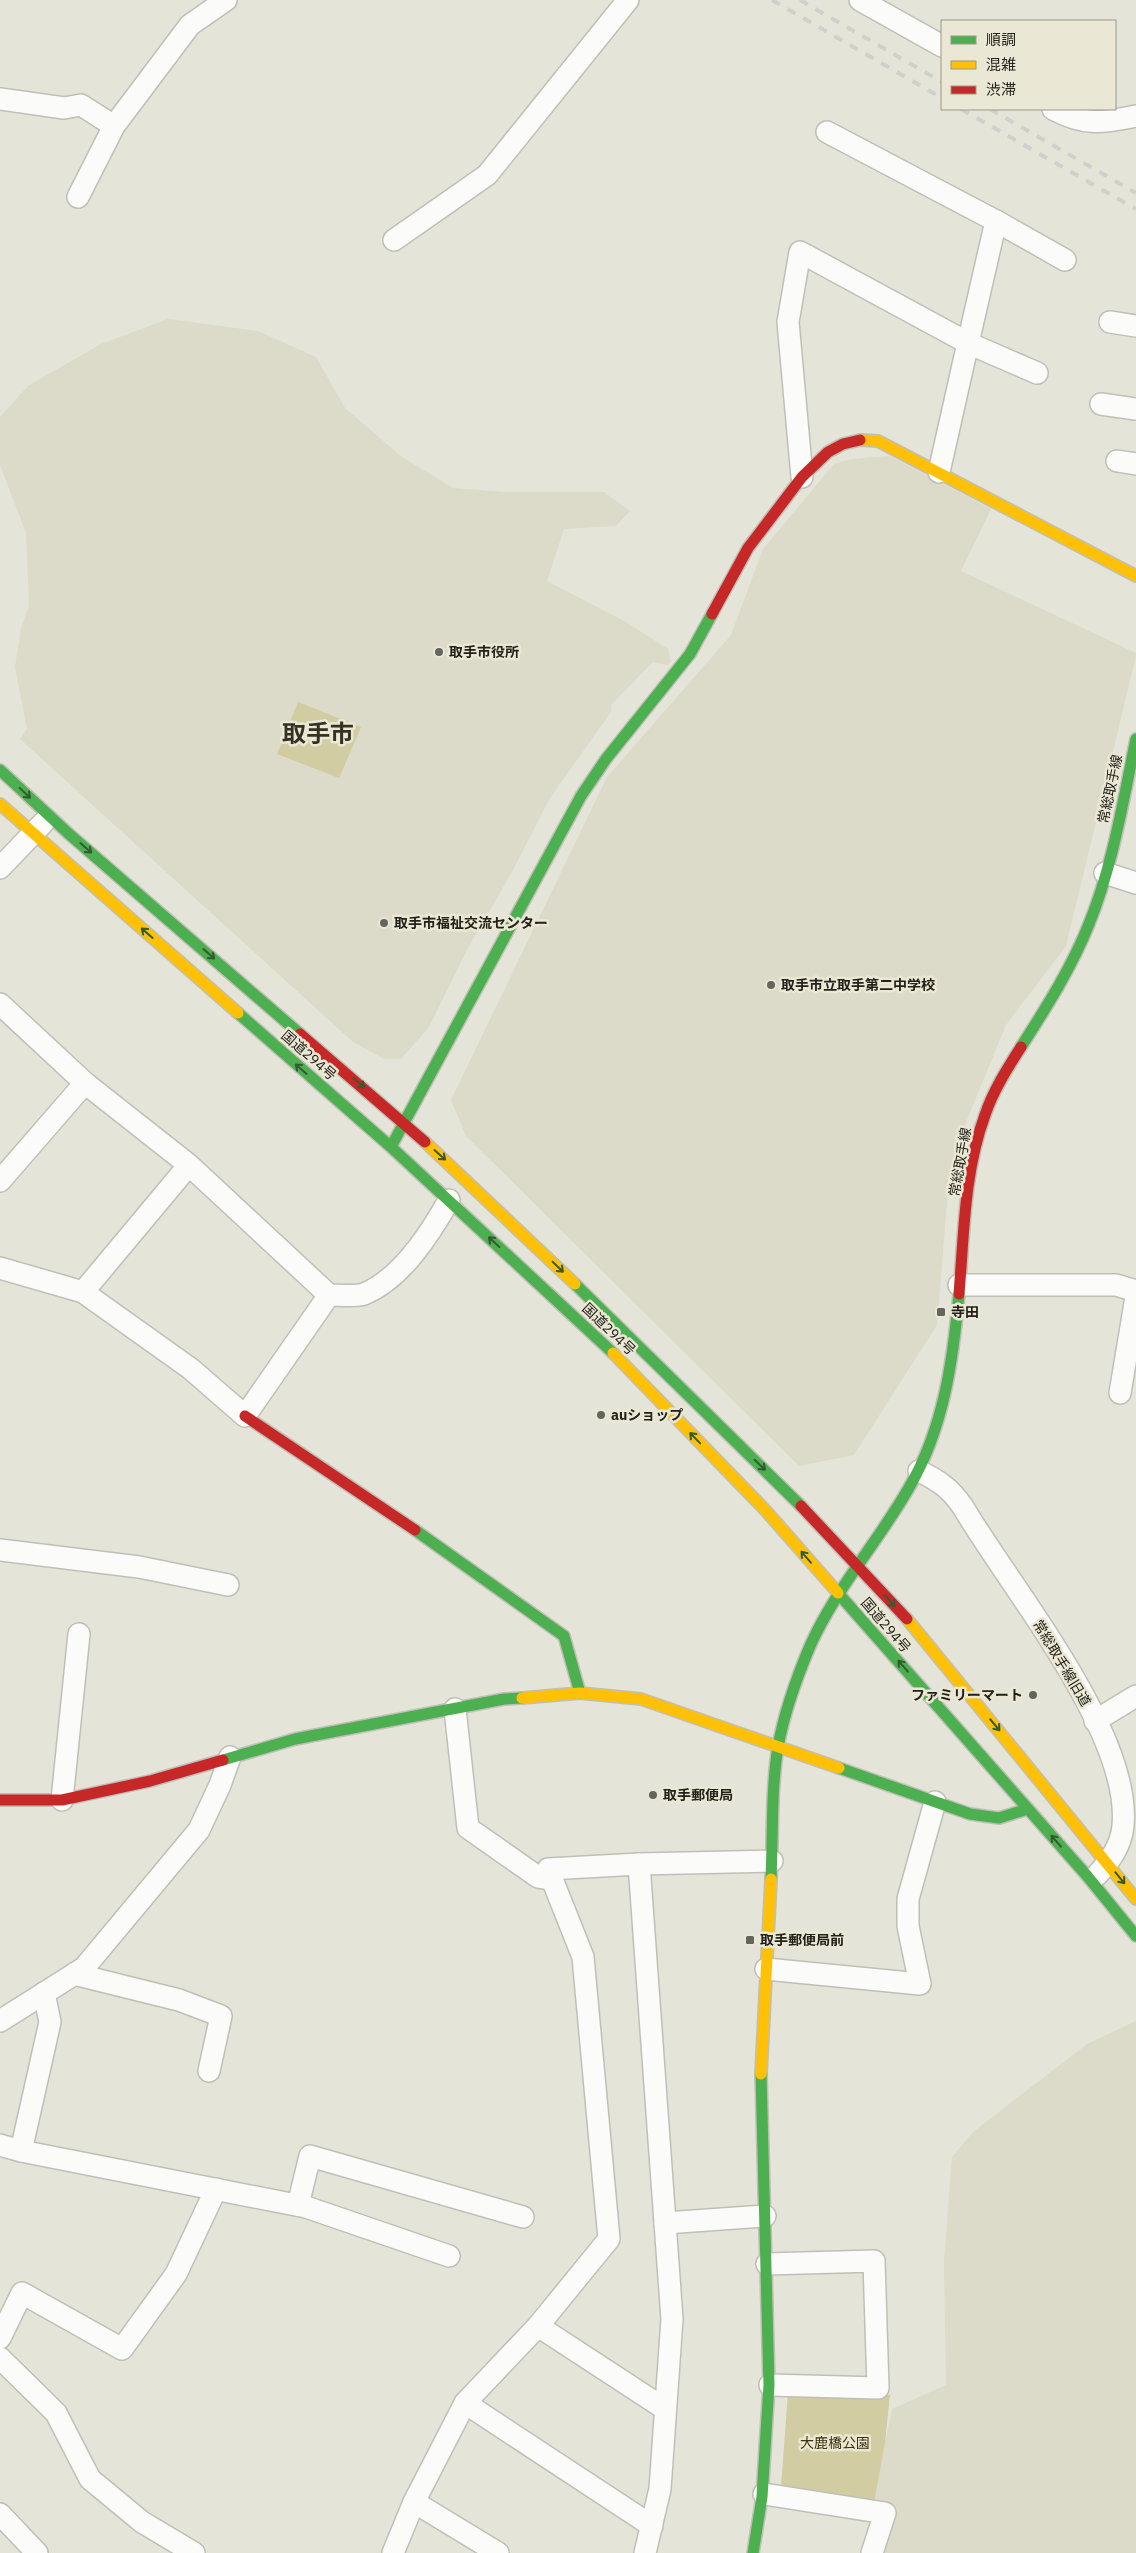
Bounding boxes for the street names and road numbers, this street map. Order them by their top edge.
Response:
street label: 常総取手線 [1094,753,1126,825]
street label: 国道294号 [278,1026,340,1084]
street label: 常総取手線 [945,1126,975,1198]
street label: 国道294号 [579,1299,639,1359]
street label: 国道294号 [857,1594,915,1656]
street label: 常総取手線旧道 [1029,1616,1095,1710]

